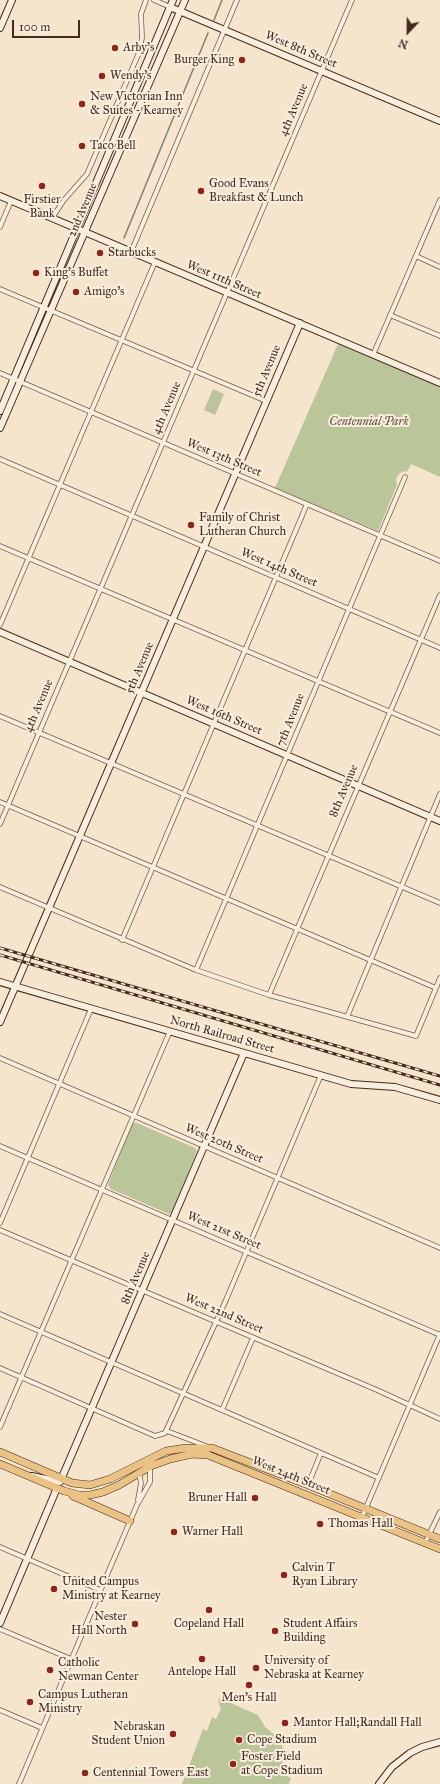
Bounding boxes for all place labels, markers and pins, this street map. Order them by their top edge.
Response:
place label: Arby's [123,41,154,55]
marker: Arby's [110,43,120,53]
place label: Burger King [174,53,234,67]
marker: Burger King [237,55,247,65]
place label: Wendy's [110,69,151,83]
marker: Wendy's [97,71,107,81]
place label: New Victorian Inn & Suites - Kearney [90,90,183,118]
marker: New Victorian Inn & Suites - Kearney [77,99,87,109]
place label: Taco Bell [90,139,136,153]
marker: Taco Bell [77,141,87,151]
place label: Good Evans Breakfast & Lunch [209,177,304,205]
marker: Firstier Bank [37,181,47,191]
marker: Good Evans Breakfast & Lunch [196,186,206,196]
place label: Firstier Bank [23,193,61,221]
place label: Starbucks [108,246,156,260]
marker: Starbucks [95,248,105,258]
place label: King's Buffet [44,266,109,280]
marker: King's Buffet [31,268,41,278]
place label: Amigo's [84,285,124,299]
marker: Amigo's [71,287,81,297]
place label: Family of Christ Lutheran Church [199,511,286,539]
marker: Family of Christ Lutheran Church [186,520,196,530]
place label: Bruner Hall [188,1491,247,1505]
marker: Bruner Hall [250,1493,260,1503]
place label: Thomas Hall [328,1517,393,1531]
marker: Thomas Hall [315,1519,325,1529]
place label: Warner Hall [182,1525,243,1539]
marker: Warner Hall [169,1527,179,1537]
place label: Calvin T Ryan Library [292,1561,357,1589]
marker: Calvin T Ryan Library [279,1570,289,1580]
place label: United Campus Ministry at Kearney [62,1575,161,1603]
marker: United Campus Ministry at Kearney [49,1584,59,1594]
marker: Copeland Hall [204,1605,214,1615]
place label: Nester Hall North [71,1610,127,1638]
place label: Copeland Hall [174,1617,244,1631]
place label: Student Affairs Building [283,1617,357,1645]
marker: Nester Hall North [130,1619,140,1629]
marker: Student Affairs Building [270,1626,280,1636]
marker: Antelope Hall [197,1654,207,1664]
place label: University of Nebraska at Kearney [264,1654,364,1682]
place label: Catholic Newman Center [58,1656,138,1684]
marker: University of Nebraska at Kearney [251,1663,261,1673]
marker: Catholic Newman Center [45,1665,55,1675]
place label: Antelope Hall [168,1665,236,1679]
marker: Men's Hall [244,1680,254,1690]
place label: Campus Lutheran Ministry [38,1688,128,1716]
place label: Men's Hall [221,1691,277,1705]
marker: Campus Lutheran Ministry [25,1697,35,1707]
place label: Mantor Hall;Randall Hall [293,1716,422,1730]
marker: Mantor Hall;Randall Hall [280,1718,290,1728]
place label: Nebraskan Student Union [92,1720,165,1748]
marker: Nebraskan Student Union [168,1729,178,1739]
place label: Cope Stadium [247,1733,317,1747]
marker: Cope Stadium [234,1735,244,1745]
place label: Foster Field at Cope Stadium [241,1750,323,1778]
marker: Foster Field at Cope Stadium [228,1759,238,1769]
place label: Centennial Towers East [93,1766,209,1780]
marker: Centennial Towers East [80,1768,90,1778]

